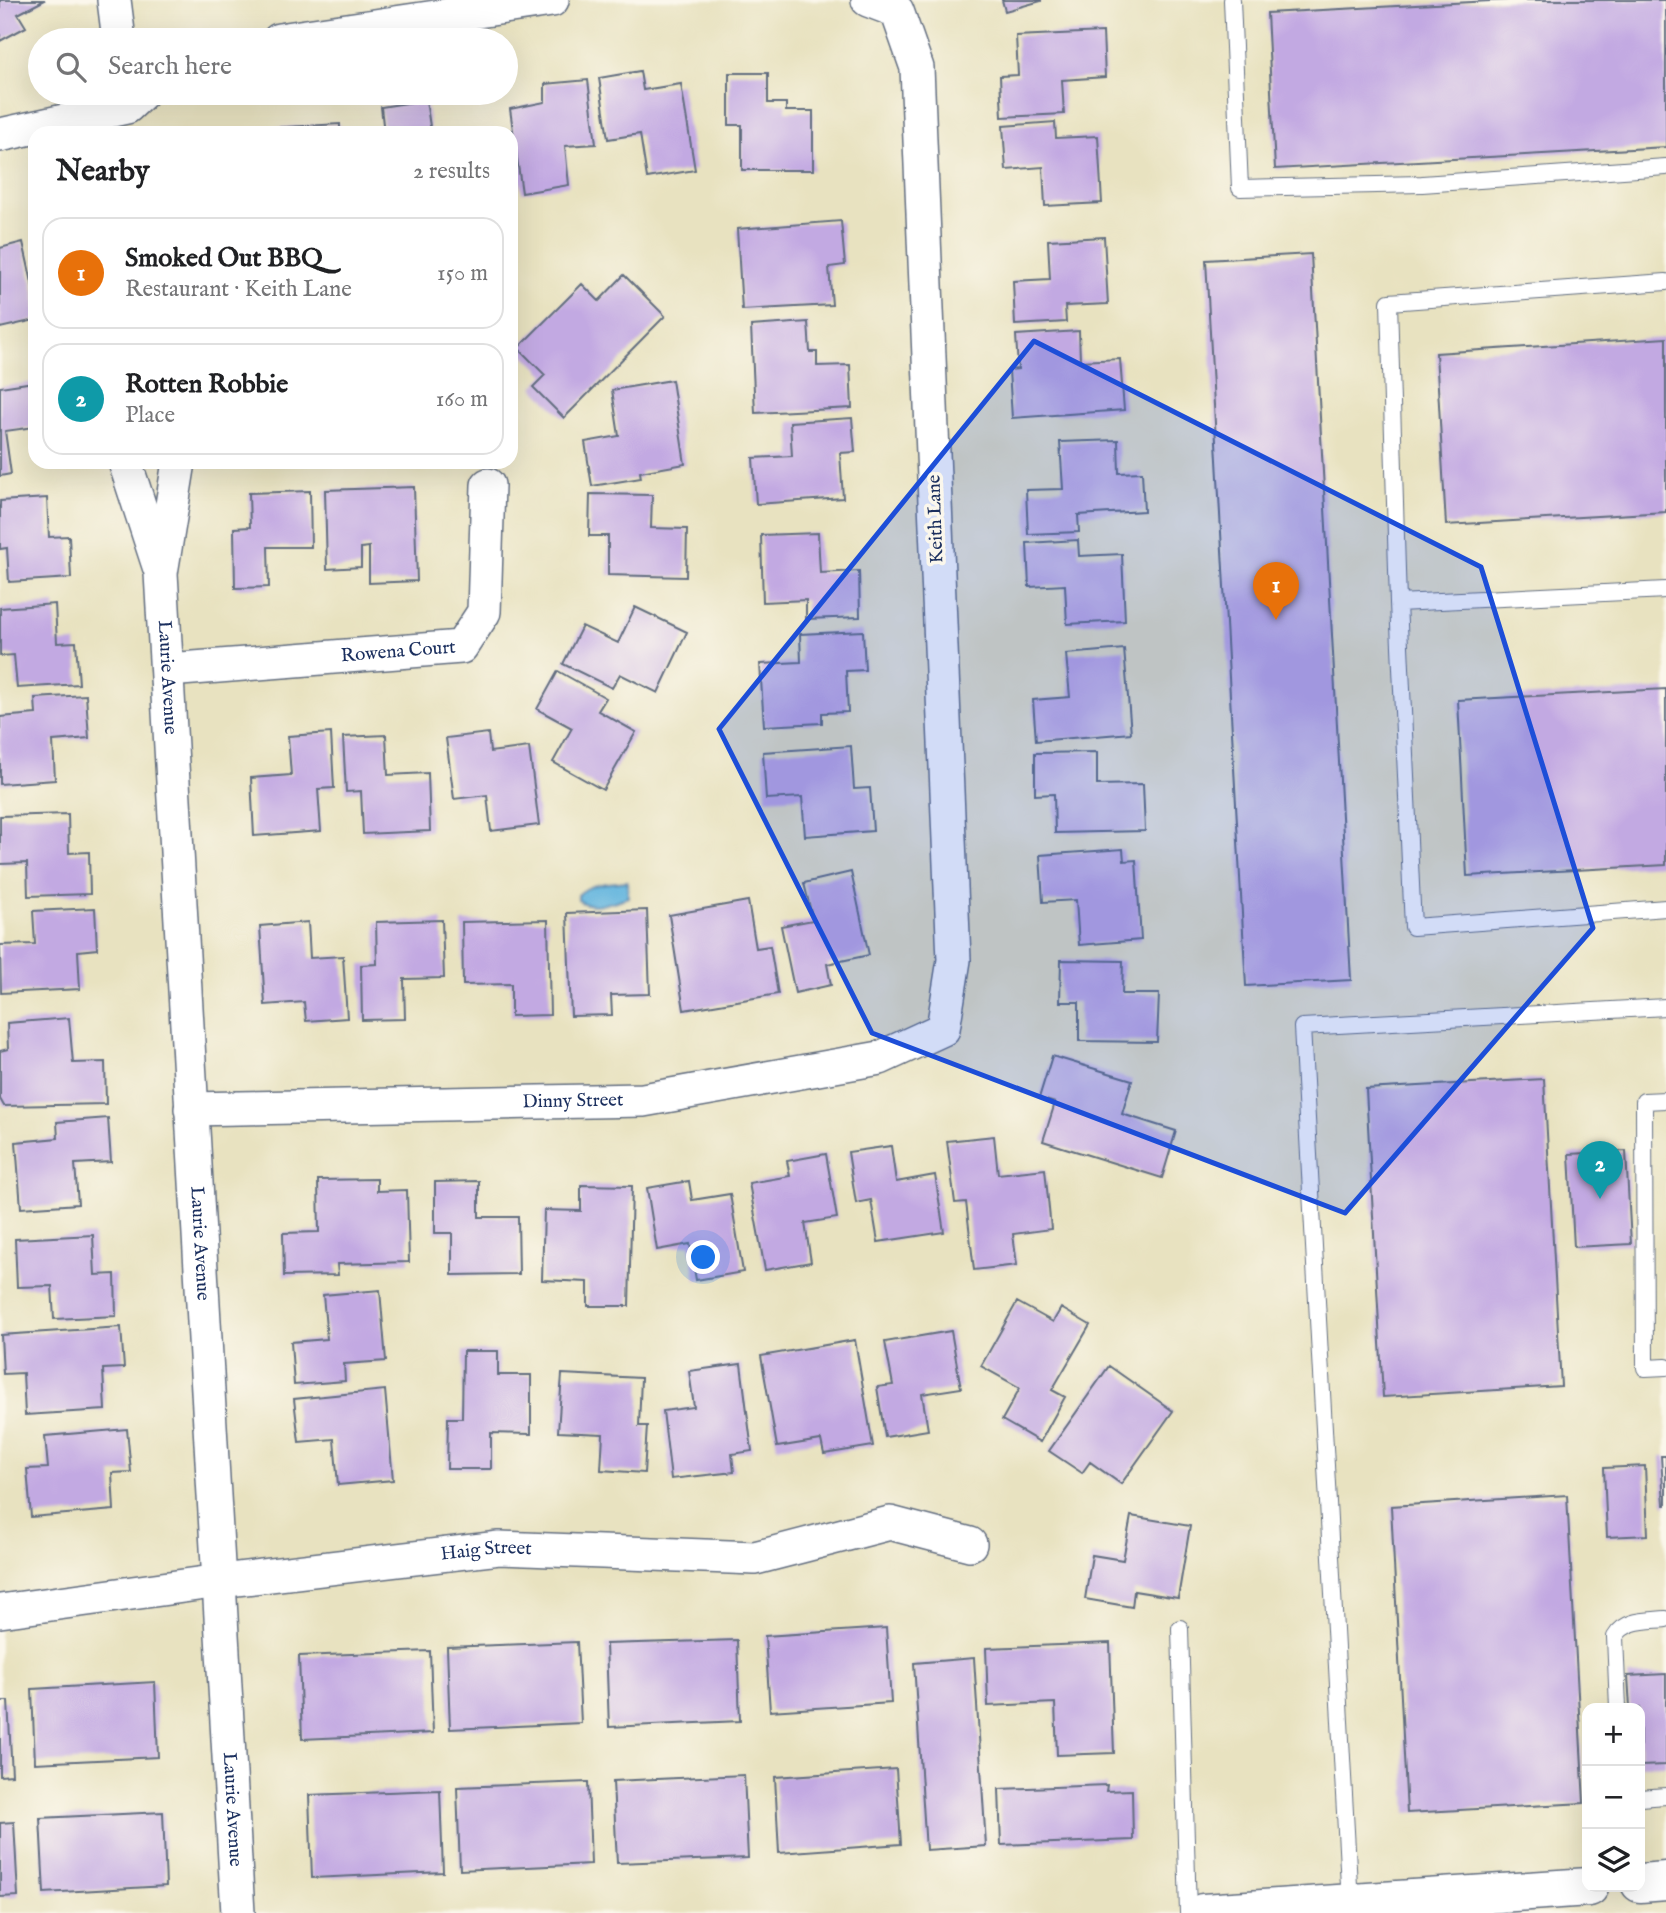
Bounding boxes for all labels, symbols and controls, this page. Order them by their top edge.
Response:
search box [28,28,518,105]
icon: search [52,48,90,86]
text: Search here [108,50,232,83]
text: Nearby [56,153,149,191]
text: 2 results [413,157,490,186]
text: Smoked Out BBQ [125,242,323,275]
text: 1 [77,259,85,288]
text: 150 m [437,259,488,288]
text: Restaurant · Keith Lane [125,275,352,304]
text: Rotten Robbie [125,368,288,401]
text: 2 [76,385,86,414]
text: 160 m [436,385,488,414]
text: Place [125,401,175,430]
street label: Keith Lane [922,474,950,564]
pin: 1 [1253,562,1299,620]
street label: Laurie Avenue [152,620,182,736]
street label: Rowena Court [340,635,457,668]
street label: Dinny Street [522,1088,624,1114]
pin: 2 [1577,1141,1623,1199]
street label: Laurie Avenue [184,1186,215,1302]
your location [686,1240,720,1274]
street label: Haig Street [439,1536,533,1567]
map controls [1582,1703,1645,1892]
button: + [1582,1703,1645,1766]
street label: Laurie Avenue [217,1752,247,1868]
button: − [1582,1766,1645,1829]
button: layers [1582,1829,1645,1892]

